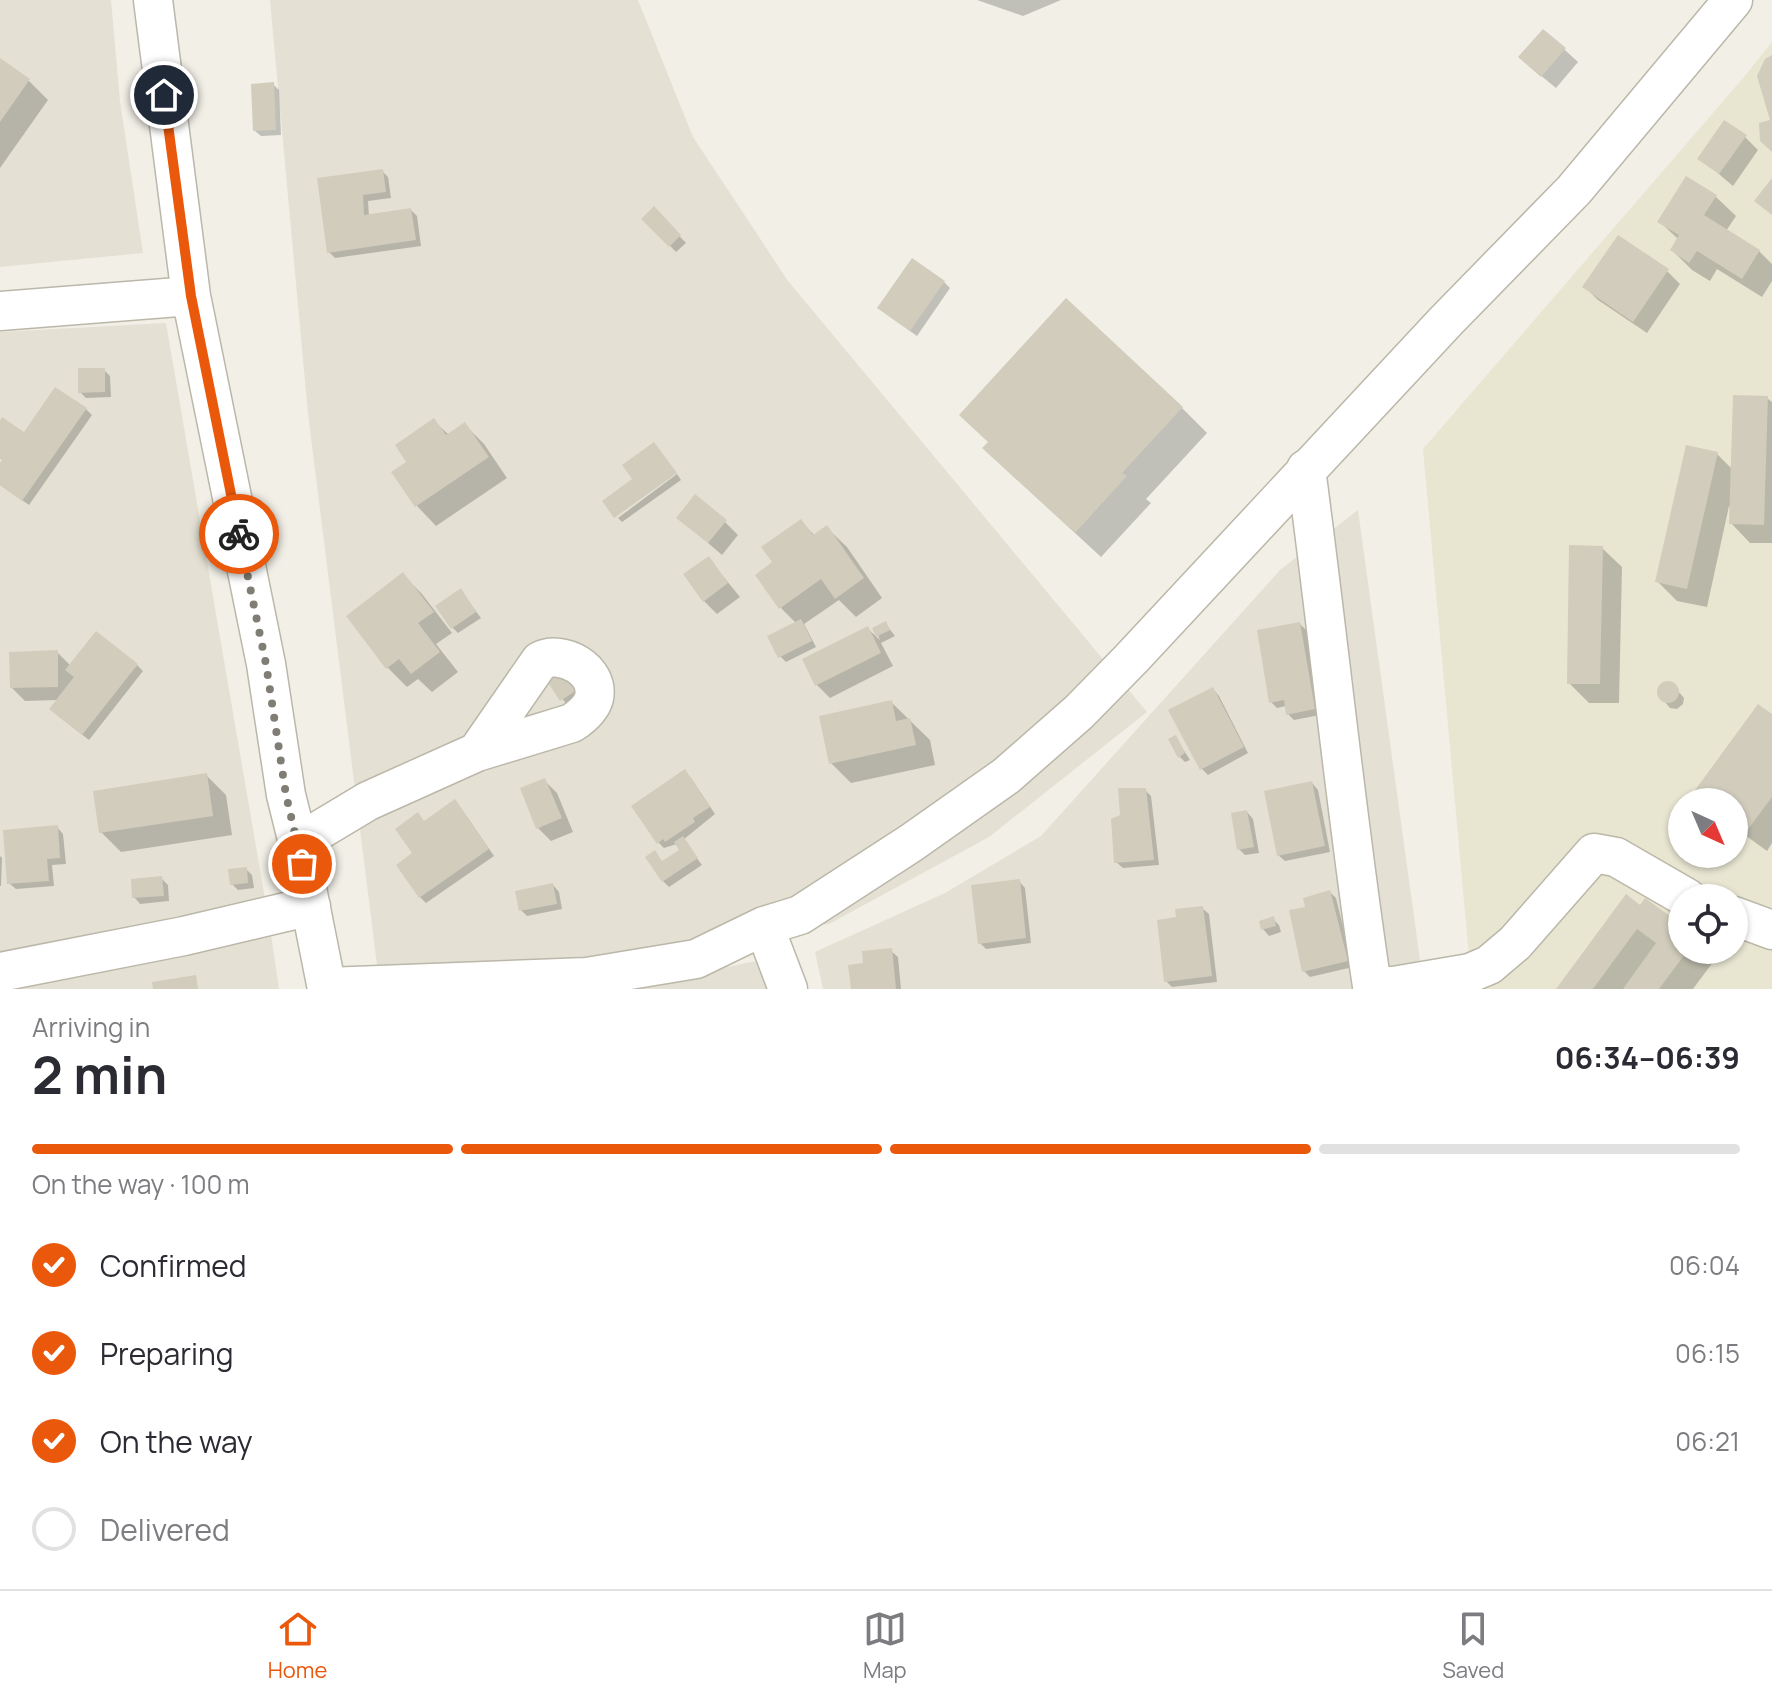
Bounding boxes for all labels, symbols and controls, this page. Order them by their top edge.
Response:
pin [130,61,198,129]
icon: home [142,73,186,117]
courier [199,494,279,574]
icon: bike [217,512,261,556]
north arrow [1668,788,1748,868]
map controls [1668,788,1748,964]
pin [268,830,336,898]
icon: bag [280,842,324,886]
button: locate [1668,884,1748,964]
text: Arriving in [32,1009,150,1045]
text: 06:34–06:39 [1555,1037,1740,1078]
text: 2 min [32,1039,167,1110]
text: On the way · 100 m [32,1166,250,1202]
icon: check [32,1243,76,1287]
text: Confirmed [100,1245,247,1286]
text: 06:04 [1669,1247,1740,1283]
icon: check [32,1331,76,1375]
text: Preparing [100,1333,234,1374]
text: 06:15 [1675,1335,1740,1371]
icon: check [32,1419,76,1463]
text: On the way [100,1421,253,1462]
text: 06:21 [1675,1423,1740,1459]
text: Delivered [100,1509,230,1550]
tab: Home [268,1607,327,1685]
tab: Map [863,1607,907,1685]
tab: Saved [1442,1607,1504,1685]

